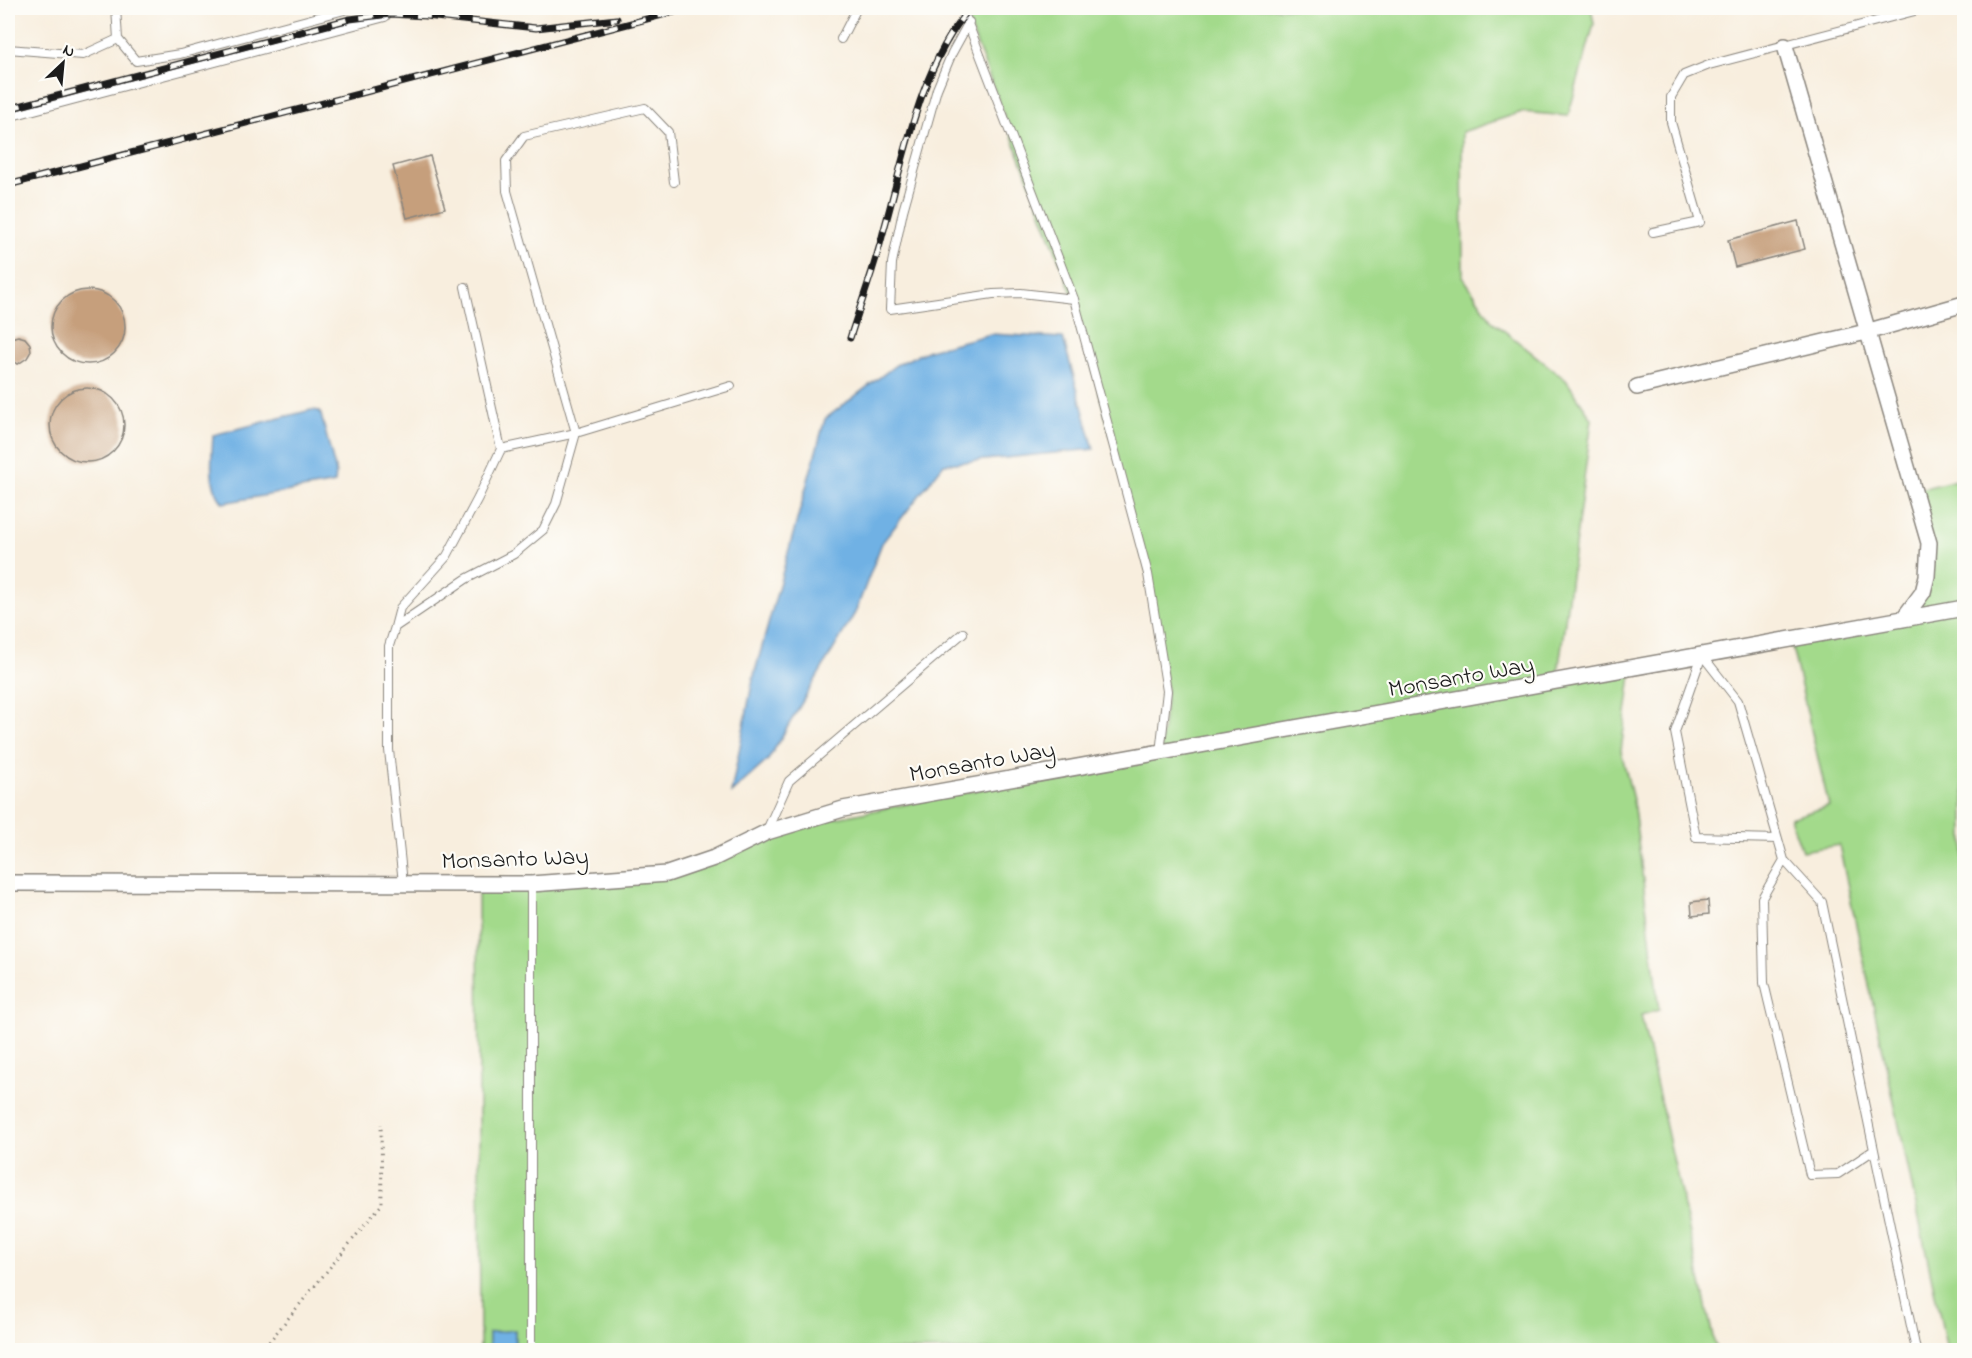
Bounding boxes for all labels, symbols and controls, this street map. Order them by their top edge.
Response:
north arrow [33,33,93,93]
text: N [59,38,79,65]
street label: Monsanto Way [1386,648,1537,709]
street label: Monsanto Way [907,733,1058,794]
street label: Monsanto Way [441,840,589,882]

